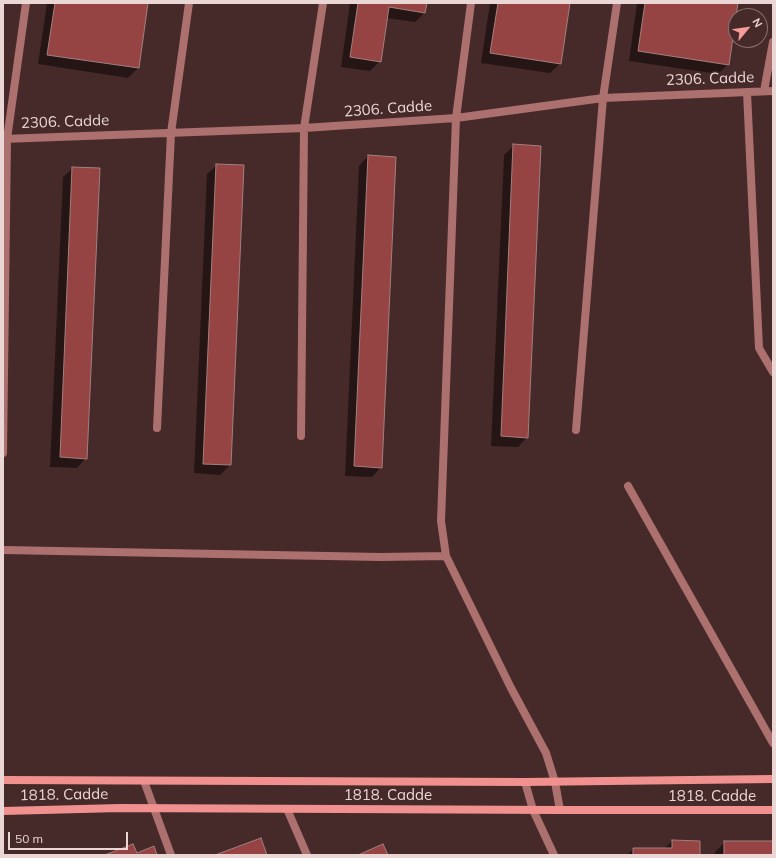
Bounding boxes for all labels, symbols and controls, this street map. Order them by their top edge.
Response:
north arrow [728,8,768,48]
text: N [749,16,766,30]
street label: 2306. Cadde [665,68,755,90]
street label: 2306. Cadde [343,97,433,121]
street label: 2306. Cadde [20,111,110,133]
street label: 1818. Cadde [20,785,108,805]
street label: 1818. Cadde [344,786,432,804]
street label: 1818. Cadde [668,787,756,805]
scale bar [10,824,130,850]
text: 50 m [15,831,43,846]

